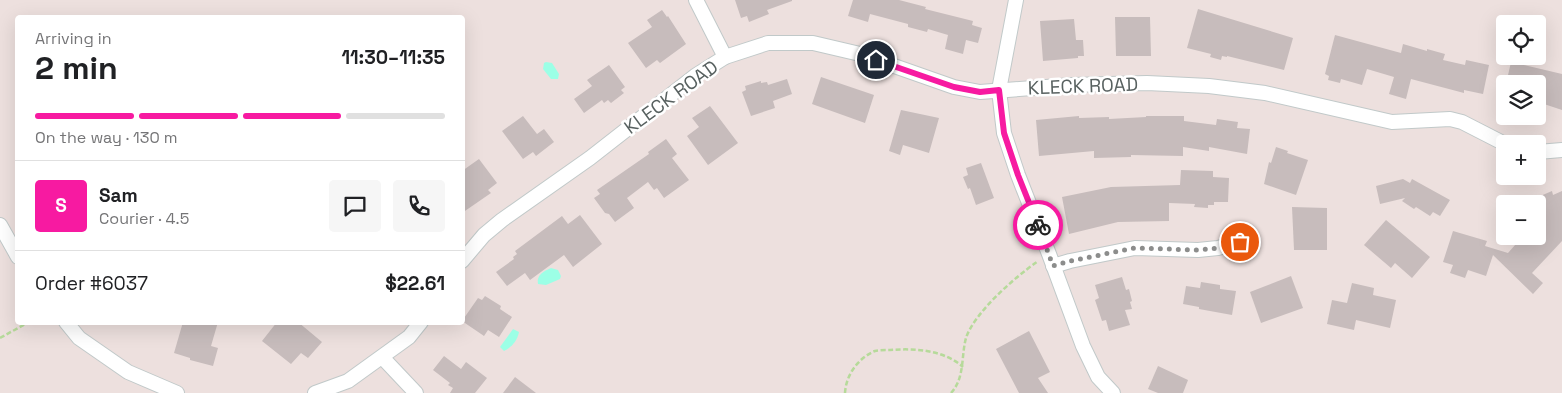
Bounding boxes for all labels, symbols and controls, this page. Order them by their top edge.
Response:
map controls [1496,15,1546,245]
button: locate [1496,15,1546,65]
text: Arriving in [35,28,112,49]
pin [855,39,897,81]
text: 11:30–11:35 [341,45,445,70]
icon: home [862,46,890,74]
text: 2 min [35,48,118,88]
street label: KLECK ROAD [619,54,723,140]
street label: KLECK ROAD [1027,72,1139,100]
button: layers [1496,75,1546,125]
text: On the way · 130 m [35,127,178,148]
button: + [1496,135,1546,185]
button: chat [329,180,381,232]
button: phone [393,180,445,232]
text: Sam [99,183,138,208]
text: S [55,193,67,218]
button: − [1496,195,1546,245]
courier [1013,200,1063,250]
text: Courier · 4.5 [99,208,189,229]
icon: bike [1024,211,1052,239]
pin [1219,221,1261,263]
icon: bag [1226,228,1254,256]
text: Order #6037 [35,271,148,296]
text: $22.61 [385,271,445,296]

